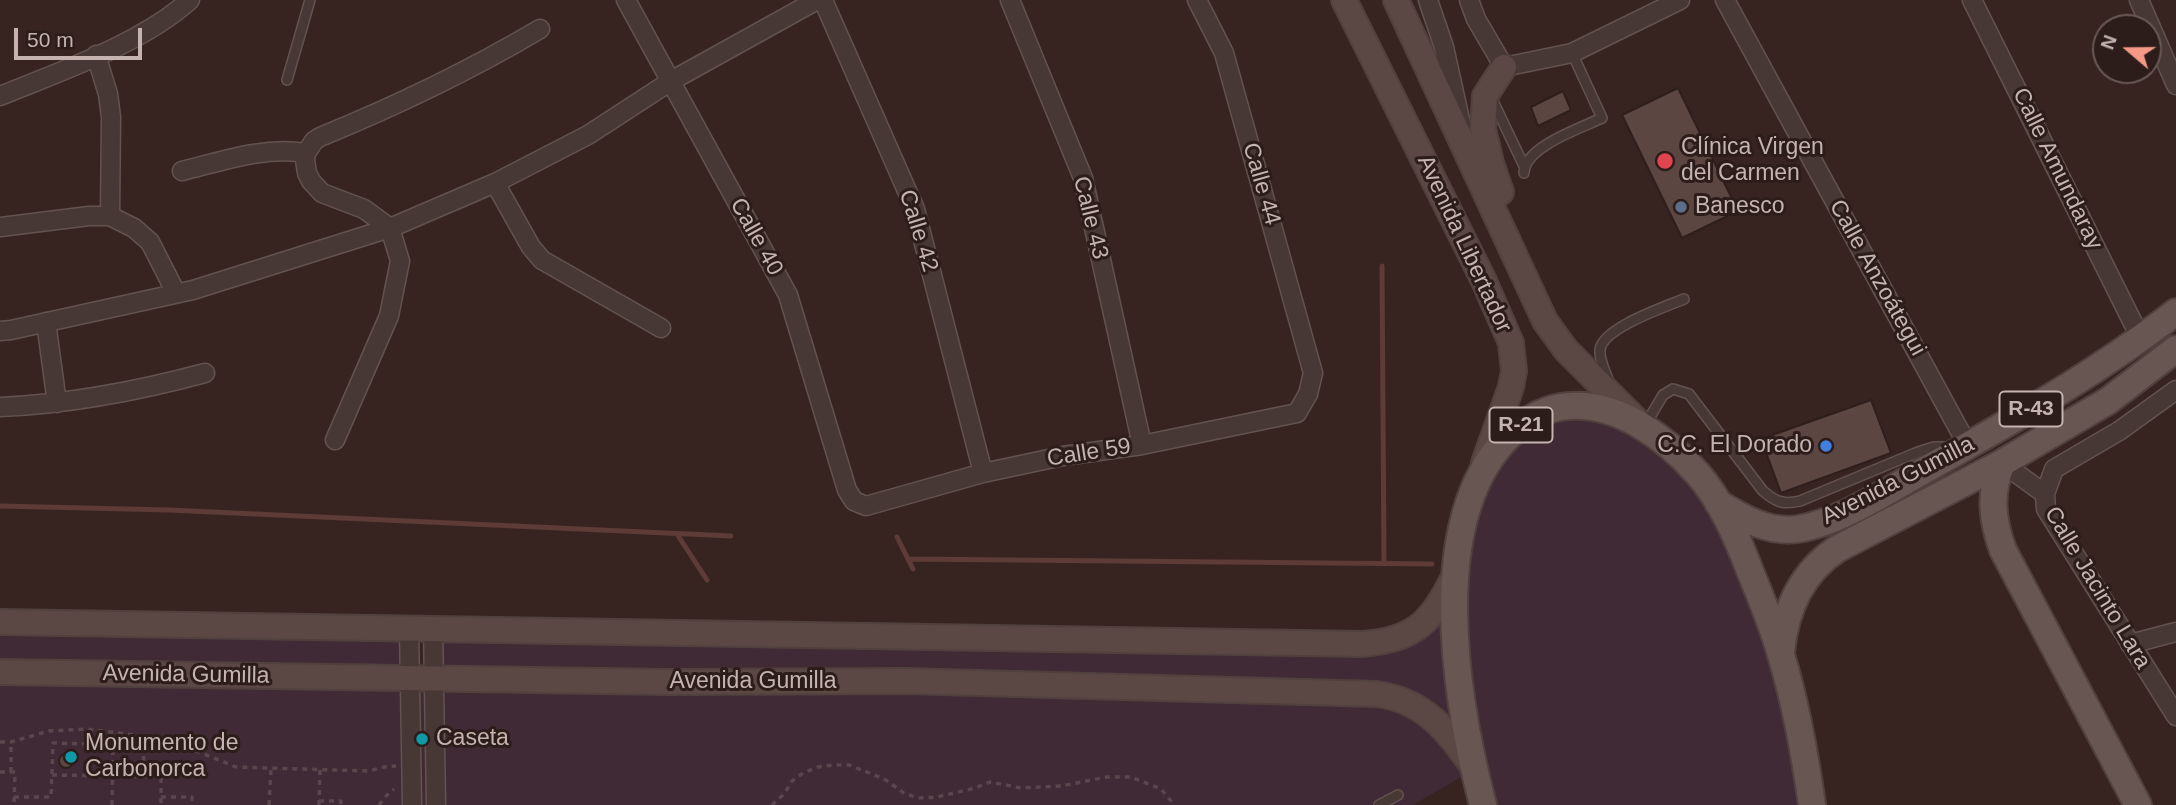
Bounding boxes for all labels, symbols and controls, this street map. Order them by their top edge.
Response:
scale bar [18,14,145,58]
north arrow [2092,14,2162,84]
text: 50 m [27,28,74,51]
text: N [2096,32,2121,52]
street label: Calle Amundaray [2006,84,2108,254]
place label: Clínica Virgen del Carmen [1681,134,1824,188]
street label: Calle 44 [1236,140,1286,228]
street label: Avenida Libertador [1411,151,1517,337]
marker: Clínica Virgen del Carmen [1655,151,1675,171]
street label: Calle 43 [1066,174,1114,262]
street label: Calle 42 [892,187,944,275]
street label: Calle 40 [723,193,789,281]
place label: Banesco [1695,193,1785,221]
street label: Calle Anzoátegui [1823,195,1931,361]
marker: Banesco [1673,199,1689,215]
road number: R-43 [2000,392,2062,426]
road number: R-21 [1490,408,1552,442]
street label: Avenida Gumilla [1817,431,1979,531]
place label: C.C. El Dorado [1657,432,1812,460]
street label: Calle 59 [1045,433,1133,473]
marker: C.C. El Dorado [1818,438,1834,454]
street label: Calle Jacinto Lara [2038,502,2156,674]
street label: Avenida Gumilla [102,660,270,690]
street label: Avenida Gumilla [669,668,837,696]
place label: Caseta [436,725,509,753]
place label: Monumento de Carbonorca [85,730,238,784]
marker: Caseta [414,731,430,747]
marker: Monumento de Carbonorca [63,749,79,765]

